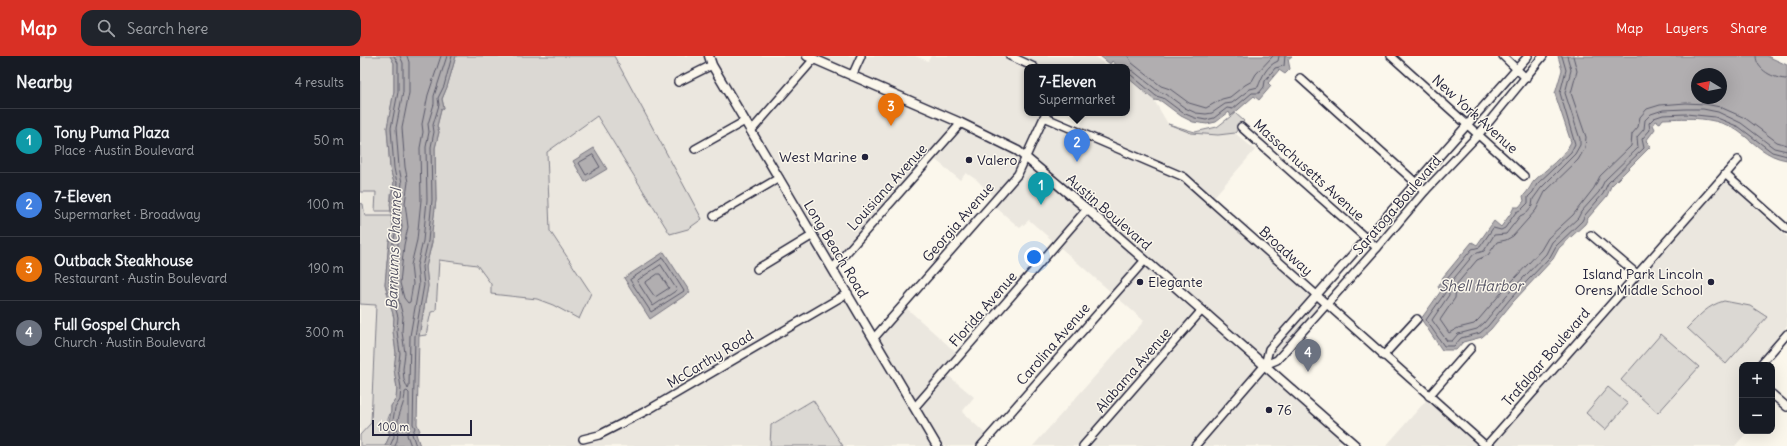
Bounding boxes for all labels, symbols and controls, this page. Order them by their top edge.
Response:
search box [81,10,361,46]
text: Map [20,16,57,40]
icon: search [95,17,117,39]
text: Search here [127,19,208,38]
text: Map [1616,19,1643,37]
text: Layers [1665,19,1708,37]
text: Share [1730,19,1767,37]
popup [1024,64,1130,116]
north arrow [1691,68,1727,104]
text: Nearby [16,71,72,93]
street label: New York Avenue [1428,71,1522,157]
text: 7-Eleven [1039,72,1096,91]
text: 4 results [295,74,344,91]
text: Supermarket [1039,91,1115,108]
pin: 3 [878,93,904,126]
street label: Massachusetts Avenue [1250,115,1368,225]
text: Tony Puma Plaza [54,123,170,142]
pin: 2 [1064,129,1090,162]
text: 1 [26,132,32,149]
text: 50 m [313,132,344,149]
street label: Louisiana Avenue [843,140,931,234]
text: Place · Austin Boulevard [54,142,194,159]
place label: West Marine [779,148,857,166]
place label: Valero [977,151,1017,169]
marker: West Marine [860,152,870,162]
street label: Saratoga Boulevard [1349,152,1445,258]
marker: Valero [964,155,974,165]
street label: Austin Boulevard [1063,170,1155,254]
pin: 1 [1028,172,1054,205]
street label: Georgia Avenue [918,178,998,266]
water label: Barnums Channel [382,185,405,310]
text: 7-Eleven [54,187,112,206]
text: 2 [25,196,33,213]
text: 100 m [307,196,344,213]
street label: Long Beach Road [800,197,872,301]
text: Supermarket · Broadway [54,206,201,223]
street label: Broadway [1256,222,1316,280]
your location [1024,247,1044,267]
text: Outback Steakhouse [54,251,193,270]
text: 3 [25,260,33,277]
text: 190 m [308,260,344,277]
place label: Island Park Lincoln Orens Middle School [1575,265,1703,299]
street label: Florida Avenue [945,268,1021,350]
text: Restaurant · Austin Boulevard [54,270,227,287]
place label: Elegante [1148,273,1203,291]
water label: Shell Harbor [1439,276,1525,295]
marker: Elegante [1135,277,1145,287]
marker: Island Park Lincoln Orens Middle School [1706,277,1716,287]
street label: Carolina Avenue [1012,299,1094,389]
street label: Trafalgar Boulevard [1498,304,1594,410]
text: Full Gospel Church [54,315,180,334]
text: 4 [25,324,33,341]
text: 300 m [305,324,344,341]
street label: Alabama Avenue [1091,324,1175,416]
street label: McCarthy Road [663,326,757,392]
text: Church · Austin Boulevard [54,334,206,351]
pin: 4 [1295,339,1321,372]
map controls [1739,362,1775,434]
button: + [1739,362,1775,398]
button: − [1739,398,1775,434]
place label: 76 [1277,401,1292,419]
marker: 76 [1264,405,1274,415]
scale bar [372,418,472,437]
text: 100 m [378,420,409,434]

